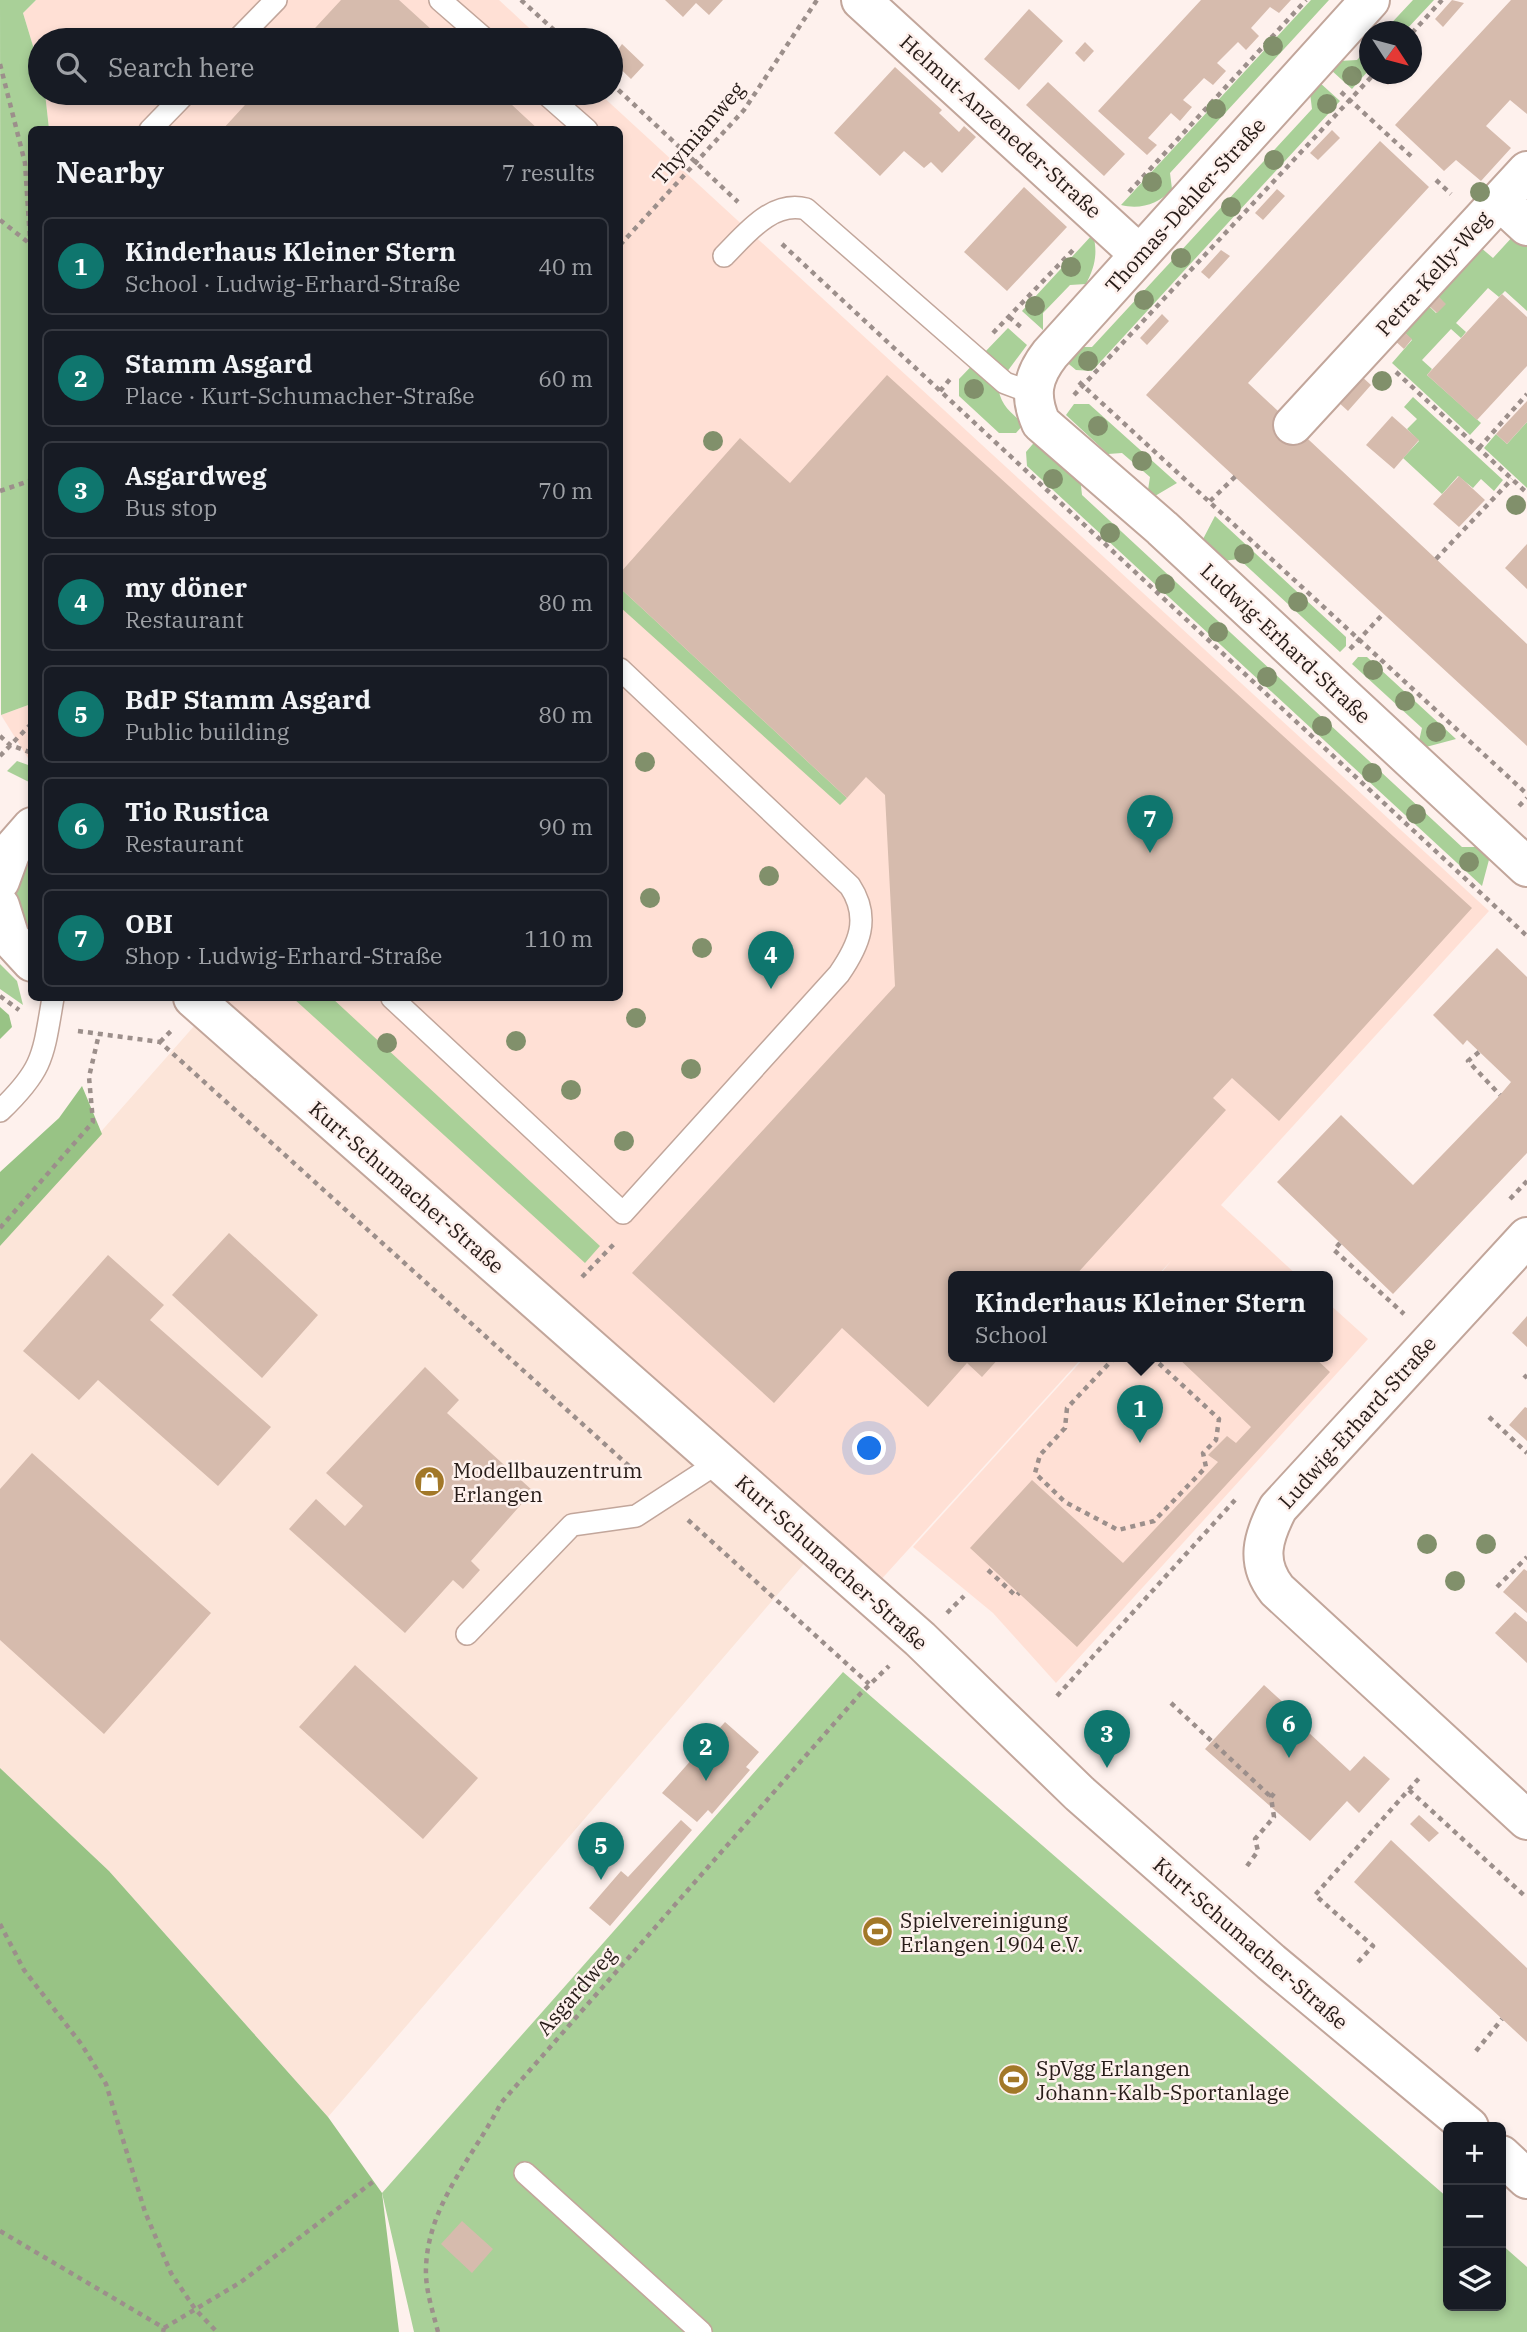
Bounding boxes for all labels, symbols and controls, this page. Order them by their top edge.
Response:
north arrow [1359,21,1422,84]
search box [28,28,623,105]
street label: Helmut-Anzeneder-Straße [894,28,1108,224]
icon: search [52,48,90,86]
text: Search here [108,50,254,84]
street label: Thymianweg [645,75,751,190]
street label: Thomas-Dehler-Straße [1099,111,1271,299]
text: Nearby [56,152,164,191]
text: 7 results [502,157,595,187]
street label: Petra-Kelly-Weg [1369,204,1497,342]
text: Kinderhaus Kleiner Stern [125,234,456,268]
text: 1 [74,251,88,281]
text: 40 m [538,251,593,281]
text: School · Ludwig-Erhard-Straße [125,268,460,298]
text: Stamm Asgard [125,346,313,380]
text: 2 [74,363,88,393]
text: 60 m [538,363,593,393]
text: Place · Kurt-Schumacher-Straße [125,380,475,410]
text: Asgardweg [125,458,267,492]
text: 3 [74,475,88,505]
text: 70 m [538,475,593,505]
text: Bus stop [125,492,217,522]
street label: Ludwig-Erhard-Straße [1195,557,1377,729]
text: my döner [125,570,247,604]
text: 4 [74,587,88,617]
text: 80 m [538,587,593,617]
text: Restaurant [125,604,244,634]
text: BdP Stamm Asgard [125,682,371,716]
text: 5 [74,699,88,729]
text: 80 m [538,699,593,729]
text: Public building [125,716,289,746]
text: Tio Rustica [125,794,269,828]
pin: 7 [1127,795,1173,853]
text: 6 [74,811,88,841]
text: 90 m [538,811,593,841]
text: Restaurant [125,828,244,858]
text: OBI [125,906,173,940]
text: 7 [74,923,88,953]
text: 110 m [524,923,593,953]
pin: 4 [748,931,794,989]
text: Shop · Ludwig-Erhard-Straße [125,940,442,970]
street label: Kurt-Schumacher-Straße [304,1094,510,1280]
popup [948,1271,1333,1362]
text: Kinderhaus Kleiner Stern [975,1285,1306,1319]
text: School [975,1319,1048,1349]
street label: Ludwig-Erhard-Straße [1272,1330,1442,1514]
pin: 1 [1117,1385,1163,1443]
your location [852,1431,886,1465]
place label: Modellbauzentrum Erlangen [453,1456,642,1508]
shop icon: Modellbauzentrum Erlangen [413,1465,447,1499]
street label: Kurt-Schumacher-Straße [730,1468,934,1656]
pin: 6 [1266,1700,1312,1758]
pin: 3 [1084,1710,1130,1768]
pin: 2 [683,1723,729,1781]
pin: 5 [578,1822,624,1880]
street label: Kurt-Schumacher-Straße [1148,1850,1354,2036]
place label: Spielvereinigung Erlangen 1904 e.V. [900,1906,1083,1958]
sports icon: Spielvereinigung Erlangen 1904 e.V. [860,1915,894,1949]
street label: Asgardweg [530,1941,622,2041]
place label: SpVgg Erlangen Johann-Kalb-Sportanlage [1036,2054,1289,2106]
sports icon: SpVgg Erlangen Johann-Kalb-Sportanlage [996,2063,1030,2097]
map controls [1443,2122,1506,2311]
button: + [1443,2122,1506,2185]
button: − [1443,2185,1506,2248]
button: layers [1443,2248,1506,2311]

